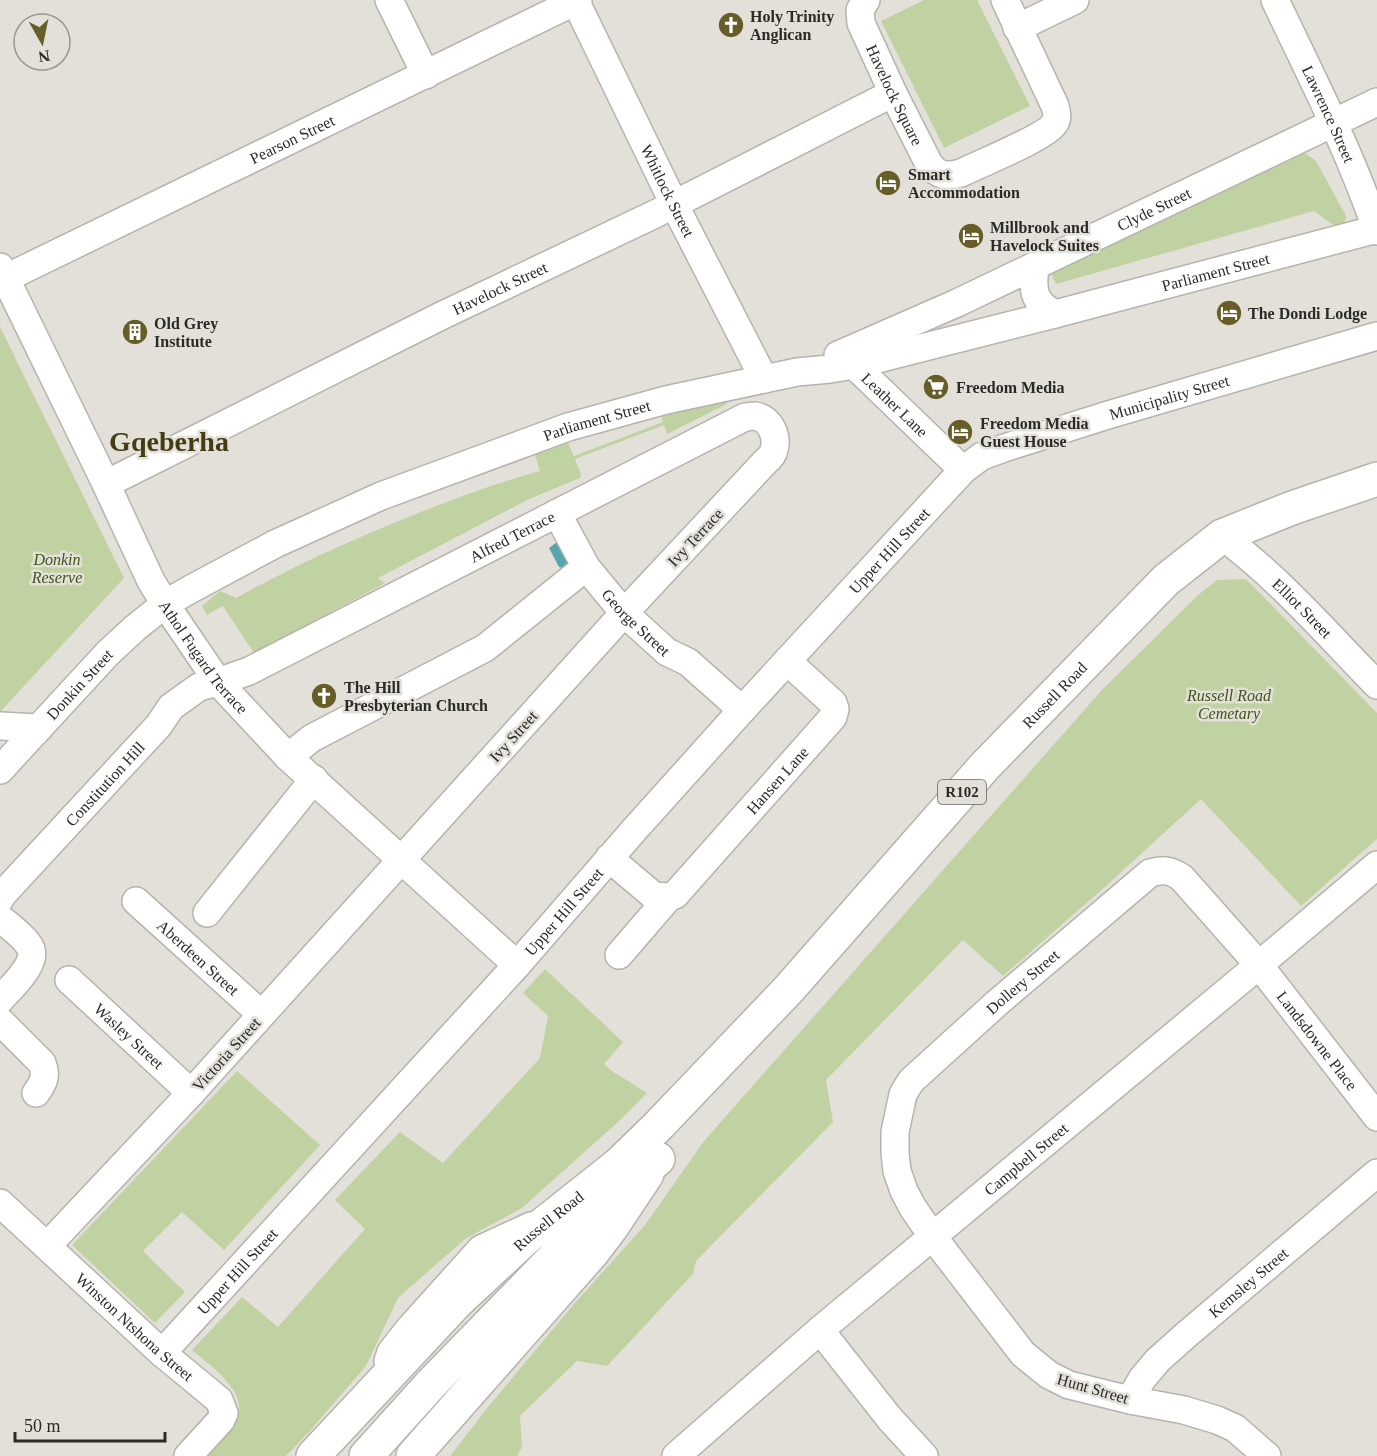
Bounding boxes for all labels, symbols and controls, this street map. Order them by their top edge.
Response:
place label: Holy Trinity Anglican [750,8,834,44]
church icon: Holy Trinity Anglican [716,10,746,40]
north arrow [12,12,72,72]
street label: Havelock Square [863,42,926,148]
text: N [37,47,51,66]
street label: Lawrence Street [1299,63,1358,165]
street label: Pearson Street [247,111,338,167]
street label: Whitlock Street [637,142,698,240]
place label: Smart Accommodation [908,166,1020,201]
hotel icon: Smart Accommodation [873,168,903,198]
street label: Clyde Street [1114,184,1194,234]
place label: Millbrook and Havelock Suites [990,219,1099,254]
hotel icon: Millbrook and Havelock Suites [956,221,986,251]
street label: Parliament Street [1160,250,1272,294]
street label: Havelock Street [450,258,551,318]
hotel icon: The Dondi Lodge [1214,298,1244,328]
place label: The Dondi Lodge [1248,305,1367,323]
place label: Old Grey Institute [154,315,218,350]
building icon: Old Grey Institute [120,317,150,347]
street label: Leather Lane [858,369,931,440]
supermarket icon: Freedom Media [921,372,951,402]
street label: Municipality Street [1107,372,1232,423]
place label: Freedom Media [956,379,1065,396]
street label: Parliament Street [541,397,653,444]
place label: Freedom Media Guest House [980,415,1089,450]
hotel icon: Freedom Media Guest House [945,417,975,447]
district label: Gqeberha [109,426,229,457]
street label: Upper Hill Street [846,504,933,597]
street label: Ivy Terrace [664,505,727,570]
street label: Alfred Terrace [467,508,558,566]
park label: Donkin Reserve [31,551,82,586]
street label: Elliot Street [1269,575,1336,642]
street label: George Street [599,586,674,660]
street label: Athol Fugard Terrace [156,597,251,717]
street label: Donkin Street [43,645,116,723]
street label: Russell Road [1019,659,1090,732]
place label: The Hill Presbyterian Church [344,679,488,715]
church icon: The Hill Presbyterian Church [309,681,339,711]
park label: Russell Road Cemetary [1186,687,1272,723]
street label: Ivy Street [486,707,542,766]
street label: Constitution Hill [62,738,148,829]
street label: Hansen Lane [743,743,812,817]
road number: R102 [938,780,986,804]
street label: Upper Hill Street [521,864,607,959]
street label: Aberdeen Street [154,917,243,999]
street label: Dollery Street [983,946,1063,1018]
street label: Landsdowne Place [1273,988,1361,1093]
street label: Wasley Street [91,1000,167,1073]
street label: Victoria Street [189,1014,264,1094]
street label: Campbell Street [981,1119,1072,1199]
street label: Russell Road [510,1188,587,1254]
street label: Upper Hill Street [194,1225,281,1318]
street label: Kemsley Street [1205,1244,1292,1321]
street label: Winston Ntshona Street [72,1270,197,1385]
street label: Hunt Street [1055,1370,1131,1407]
scale bar [15,1405,165,1443]
text: 50 m [24,1416,61,1436]

